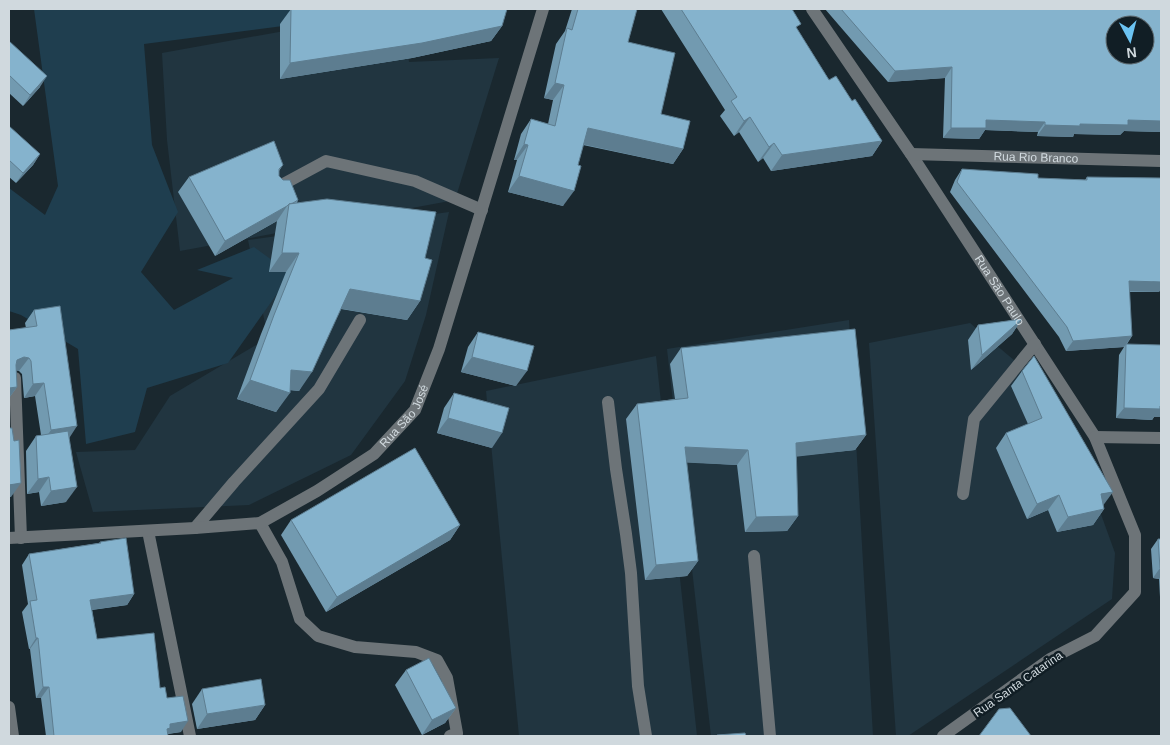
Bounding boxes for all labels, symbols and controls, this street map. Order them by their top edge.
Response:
north arrow [1105,15,1155,65]
text: N [1126,44,1138,61]
street label: Rua Rio Branco [993,149,1079,166]
street label: Rua São Paulo [972,252,1028,328]
street label: Rua São José [377,382,431,450]
street label: Rua Santa Catarina [971,648,1065,720]

